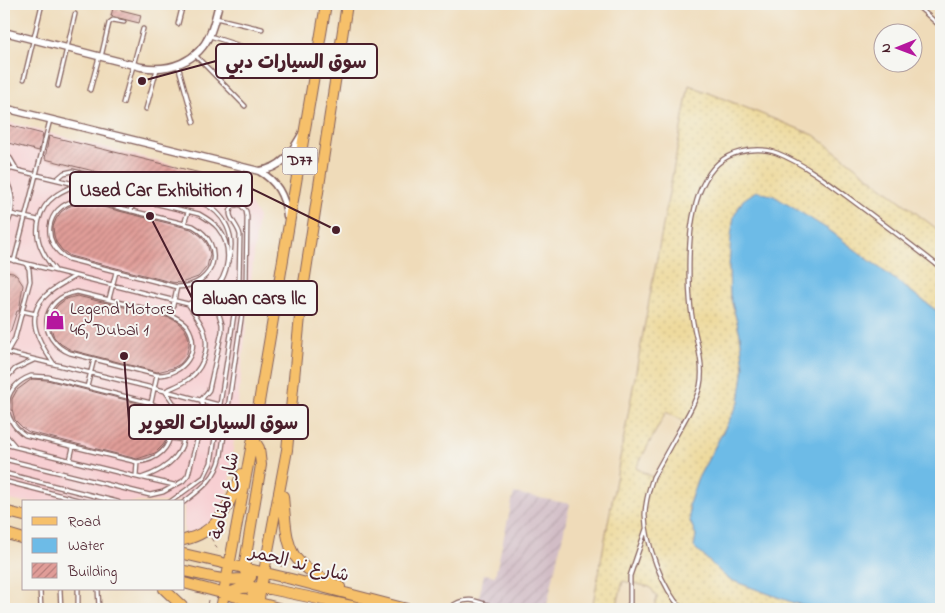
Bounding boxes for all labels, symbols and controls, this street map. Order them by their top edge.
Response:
north arrow [872,22,922,72]
text: N [876,43,897,53]
callout: سوق السيارات دبي [216,44,377,78]
text: سوق السيارات دبي [225,50,367,78]
road number: D77 [282,148,318,175]
callout: Used Car Exhibition 1 [70,172,252,206]
text: Used Car Exhibition 1 [80,178,242,205]
callout: alwan cars llc [192,281,317,315]
text: alwan cars llc [202,286,307,313]
place label: Legend Motors 46, Dubai 1 [70,297,175,344]
shop icon: Legend Motors 46, Dubai 1 [44,309,66,331]
callout: سوق السيارات العوير [129,405,308,439]
text: سوق السيارات العوير [138,411,298,438]
street label: شارع المنامة [205,450,247,542]
legend [22,500,185,590]
text: Road [68,511,101,533]
text: Water [68,535,104,557]
street label: شارع ند الحمر [244,540,352,590]
text: Building [67,561,117,584]

